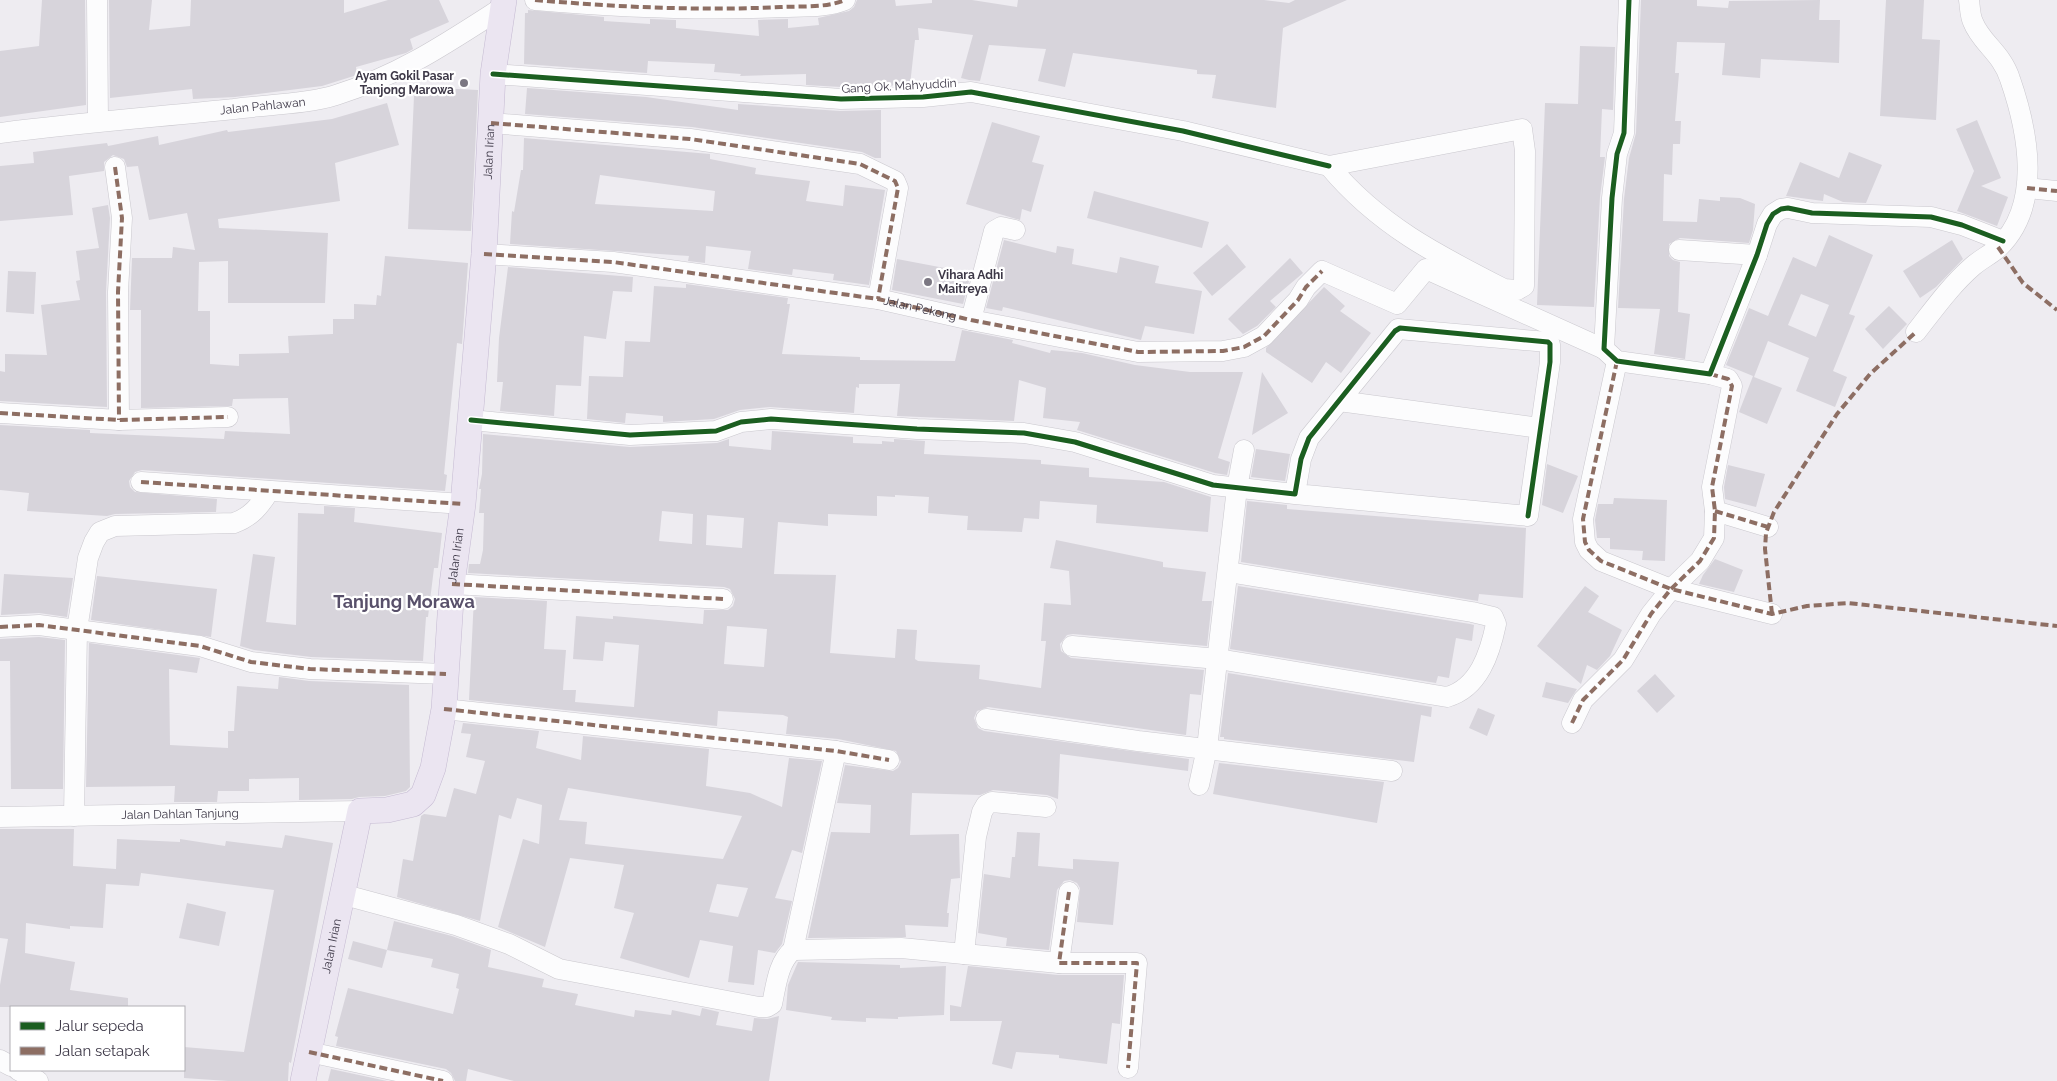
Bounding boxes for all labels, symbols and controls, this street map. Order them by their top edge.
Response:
place label: Ayam Gokil Pasar Tanjong Marowa [355,69,454,97]
street label: Gang Ok. Mahyuddin [841,76,957,96]
marker: Ayam Gokil Pasar Tanjong Marowa [458,77,470,89]
street label: Jalan Pahlawan [219,95,306,117]
street label: Jalan Irian [481,124,497,180]
place label: Vihara Adhi Maitreya [938,268,1003,296]
marker: Vihara Adhi Maitreya [922,276,934,288]
street label: Jalan Pekong [882,294,958,324]
street label: Jalan Irian [445,527,467,584]
district label: Tanjung Morawa [333,591,475,612]
street label: Jalan Dahlan Tanjung [121,806,239,822]
street label: Jalan Irian [319,917,344,975]
legend [10,1006,185,1071]
text: Jalur sepeda [55,1017,144,1035]
text: Jalan setapak [55,1042,150,1060]

